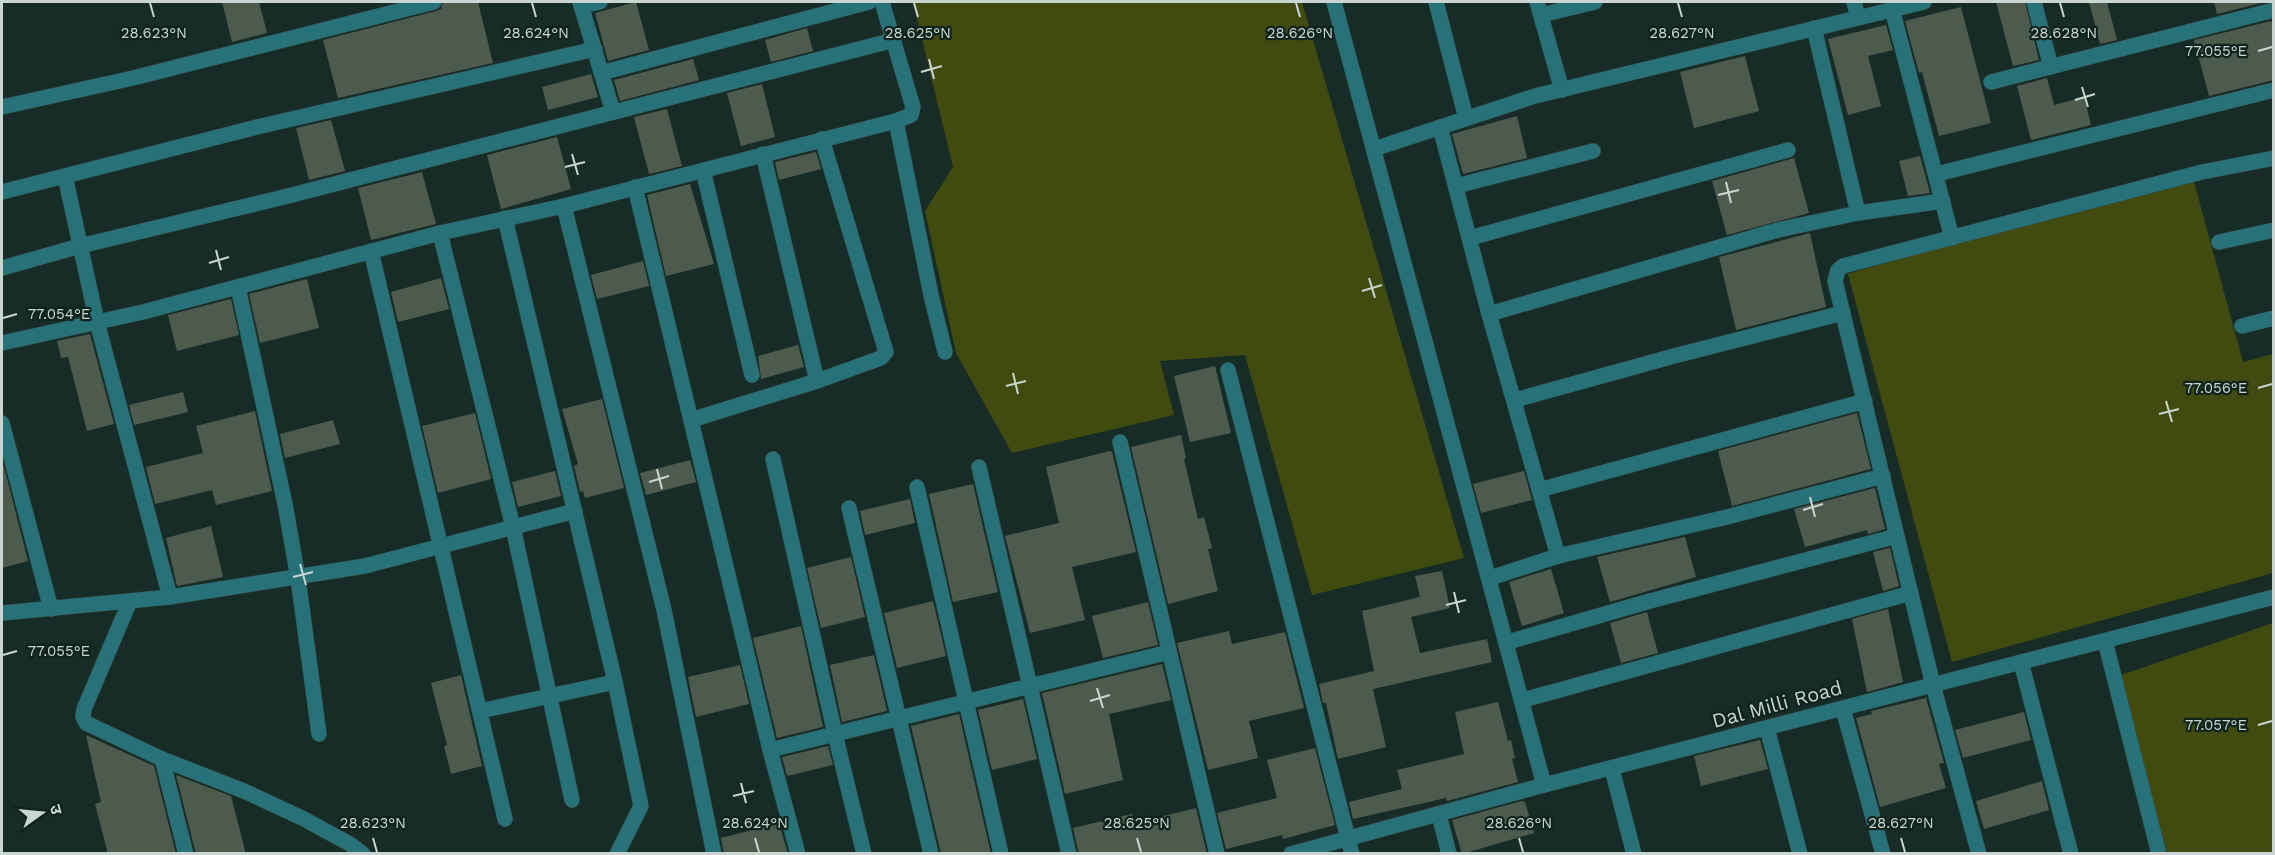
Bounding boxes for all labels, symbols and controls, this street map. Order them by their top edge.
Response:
text: 28.623°N [121,24,187,42]
text: 28.624°N [503,24,569,42]
text: 28.625°N [885,24,951,42]
text: 28.626°N [1267,24,1333,42]
text: 28.627°N [1649,24,1715,42]
text: 28.628°N [2031,24,2097,42]
text: 77.055°E [2185,42,2247,60]
text: 77.054°E [28,305,90,323]
text: 77.056°E [2185,379,2247,397]
text: 77.055°E [28,642,90,660]
street label: Dal Milli Road [1709,675,1845,733]
text: 77.057°E [2185,716,2247,734]
north arrow [12,783,72,843]
text: उ [46,802,67,817]
text: 28.623°N [340,814,406,832]
text: 28.624°N [722,814,788,832]
text: 28.625°N [1104,814,1170,832]
text: 28.626°N [1486,814,1552,832]
text: 28.627°N [1868,814,1934,832]

